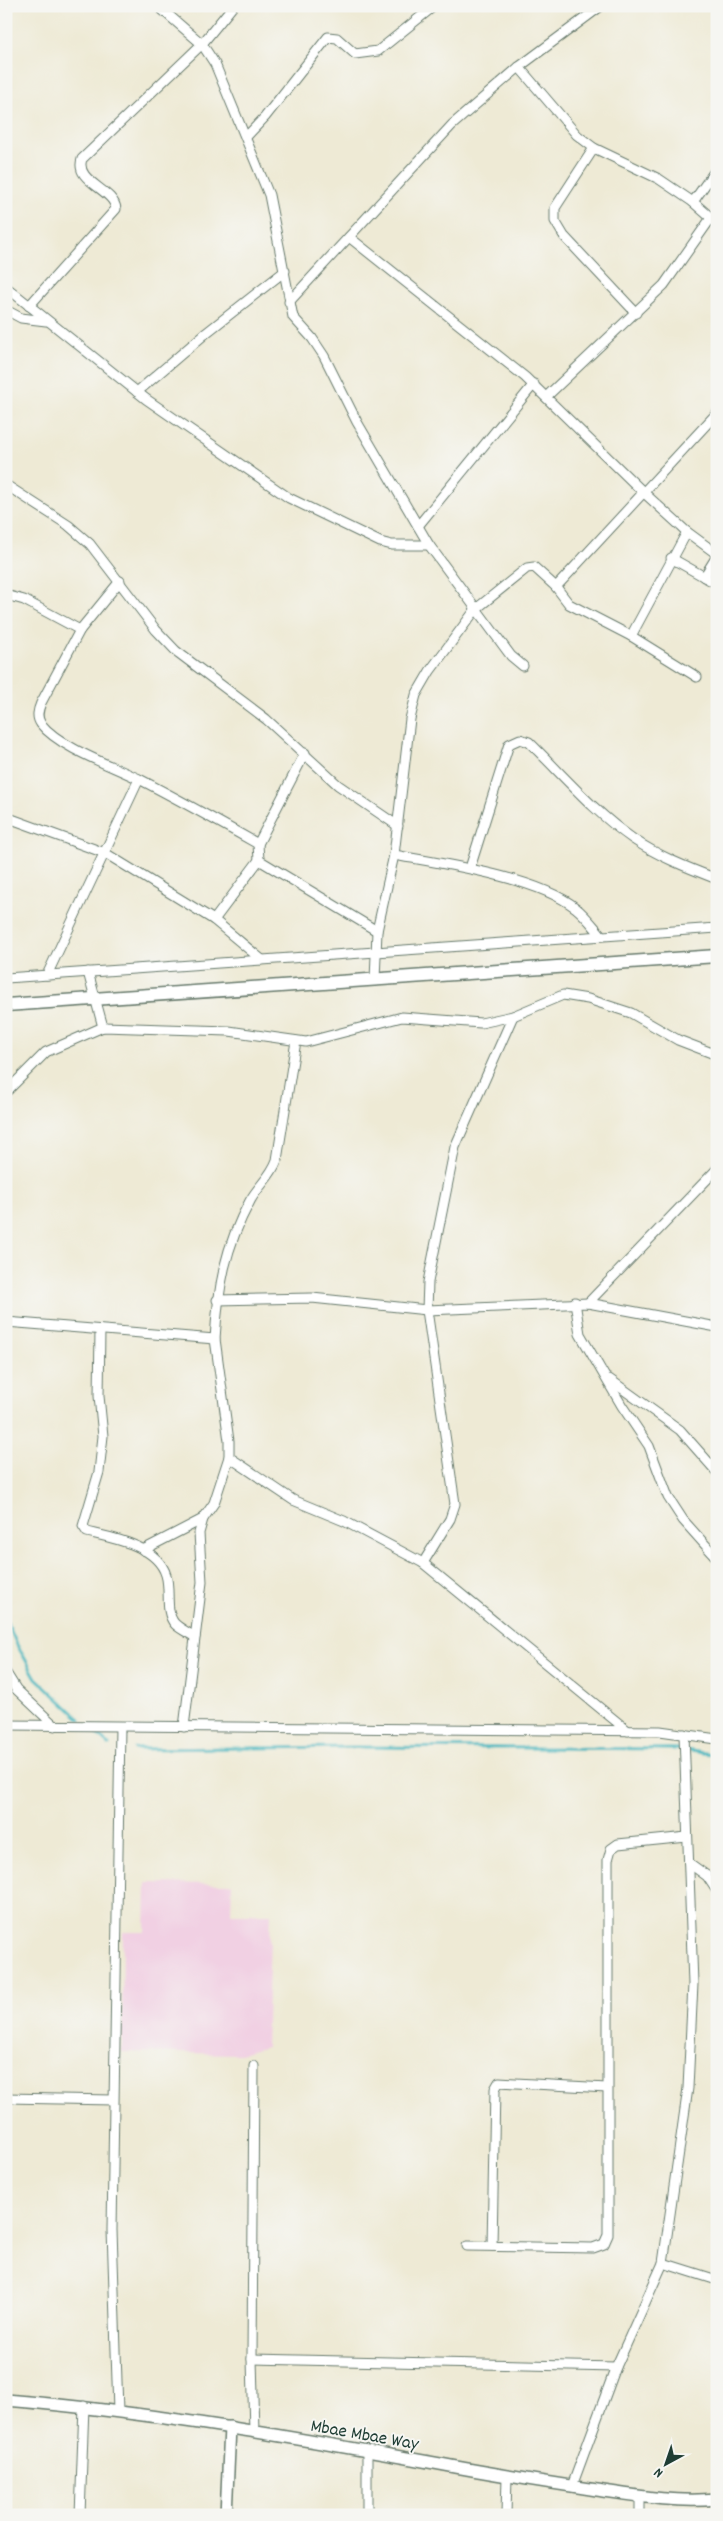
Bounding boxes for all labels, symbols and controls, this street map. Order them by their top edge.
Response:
street label: Mbae Mbae Way [308,2414,421,2459]
north arrow [640,2438,690,2488]
text: N [650,2462,668,2482]

